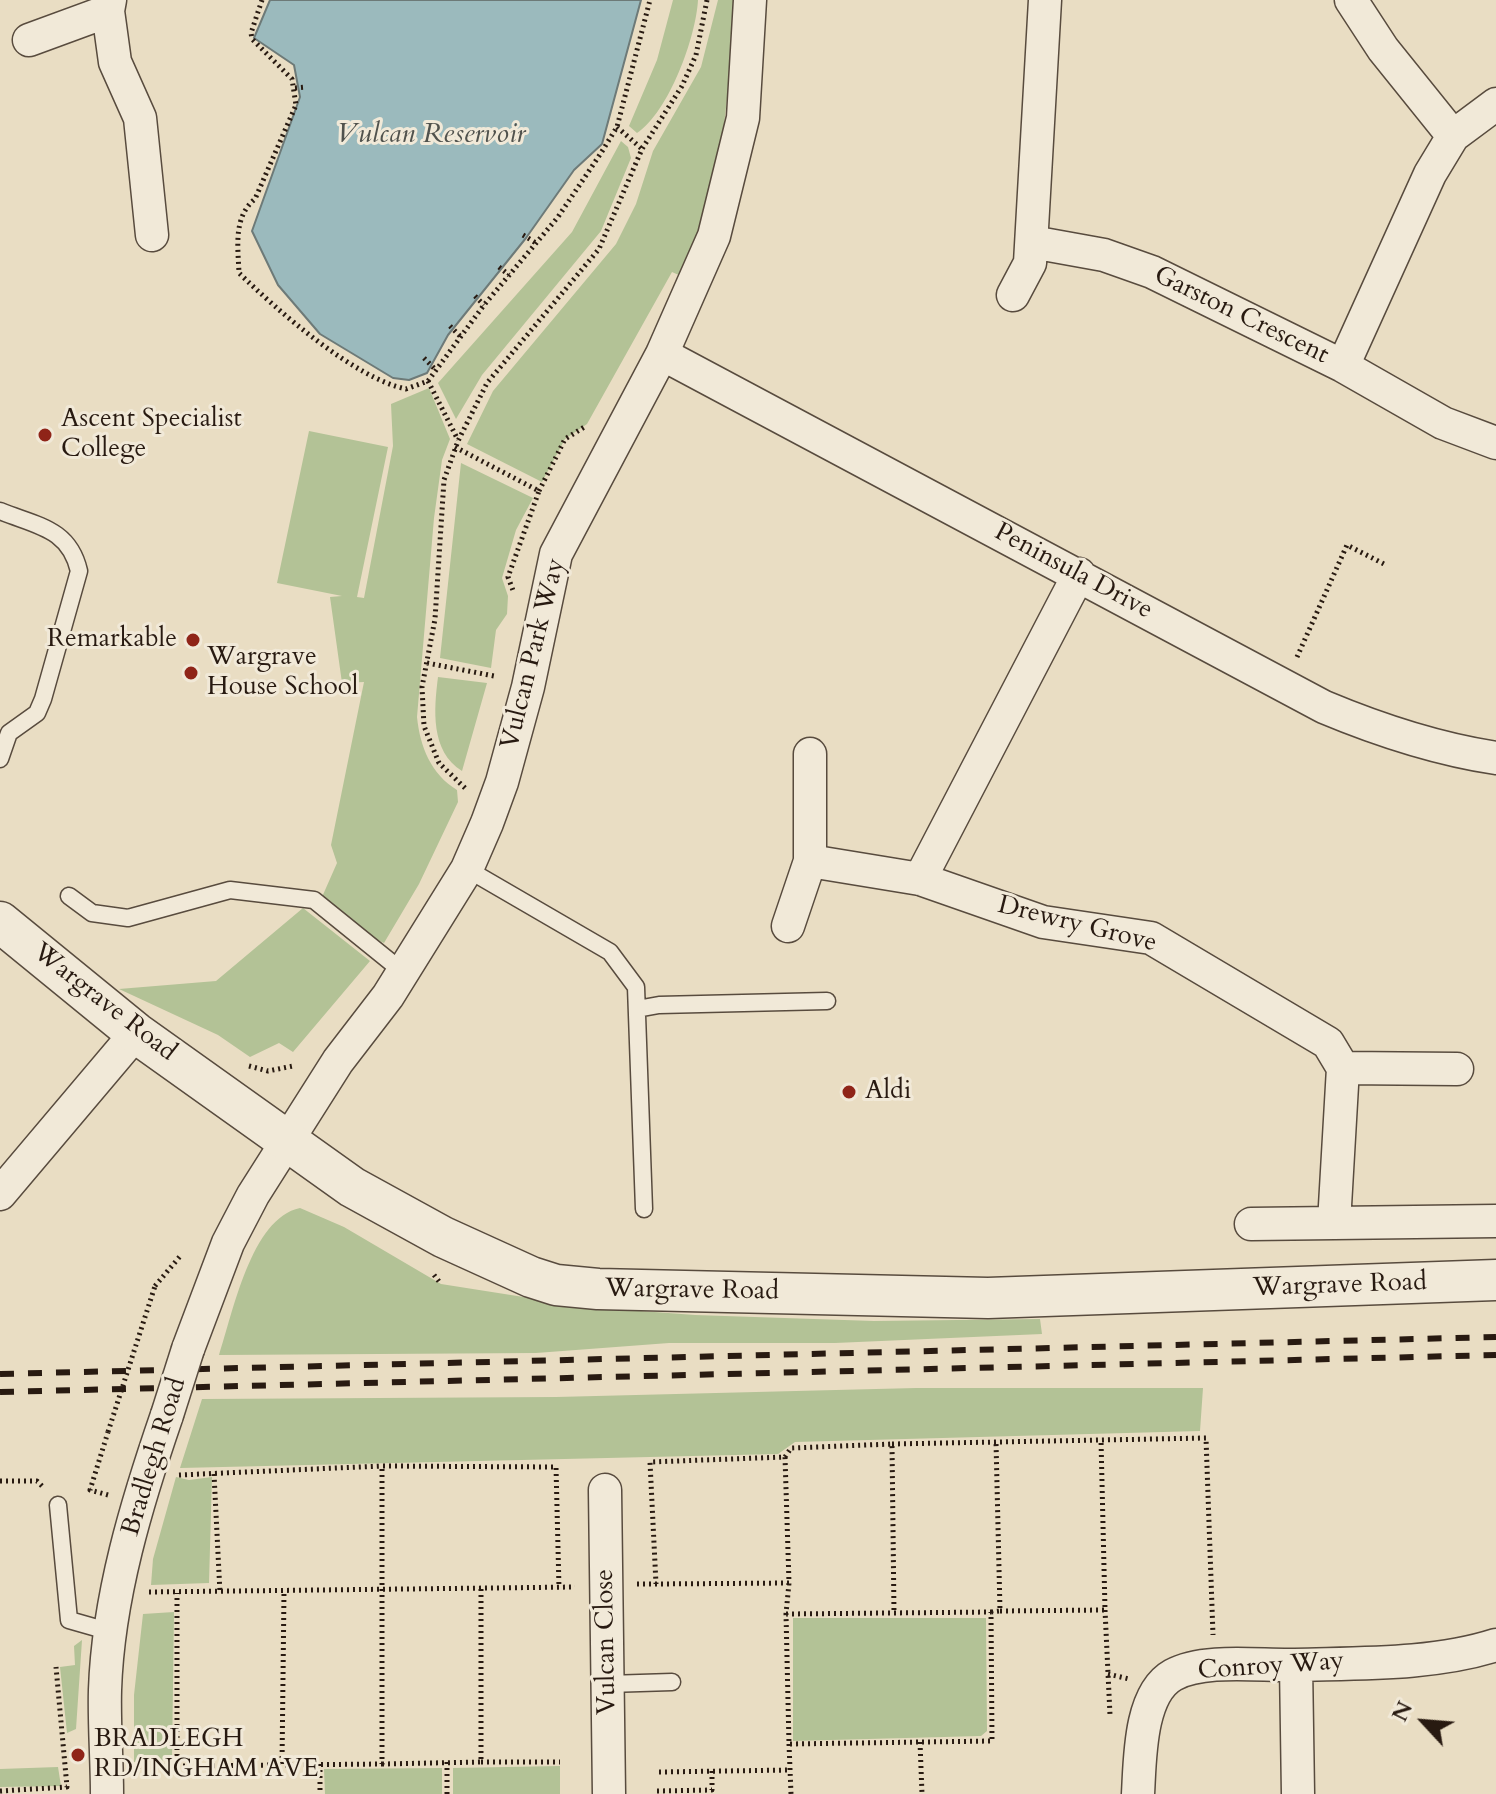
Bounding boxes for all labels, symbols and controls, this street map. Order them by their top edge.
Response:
water label: Vulcan Reservoir [336,119,526,153]
street label: Garston Crescent [1149,260,1333,372]
place label: Ascent Specialist College [61,404,242,466]
marker: Ascent Specialist College [36,426,54,444]
street label: Peninsula Drive [989,517,1157,627]
street label: Vulcan Park Way [495,555,573,753]
place label: Remarkable [47,624,177,656]
marker: Remarkable [184,631,202,649]
place label: Wargrave House School [207,642,358,704]
marker: Wargrave House School [182,664,200,682]
street label: Drewry Grove [994,890,1160,960]
street label: Wargrave Road [26,937,182,1069]
place label: Aldi [865,1076,911,1108]
marker: Aldi [840,1083,858,1101]
street label: Wargrave Road [1253,1267,1427,1305]
street label: Wargrave Road [605,1274,779,1308]
street label: Bradlegh Road [116,1374,194,1540]
street label: Vulcan Close [590,1569,624,1715]
street label: Conroy Way [1197,1646,1345,1688]
north arrow [1384,1682,1464,1762]
text: N [1385,1696,1420,1727]
place label: BRADLEGH RD/INGHAM AVE [94,1724,319,1786]
marker: BRADLEGH RD/INGHAM AVE [69,1746,87,1764]

